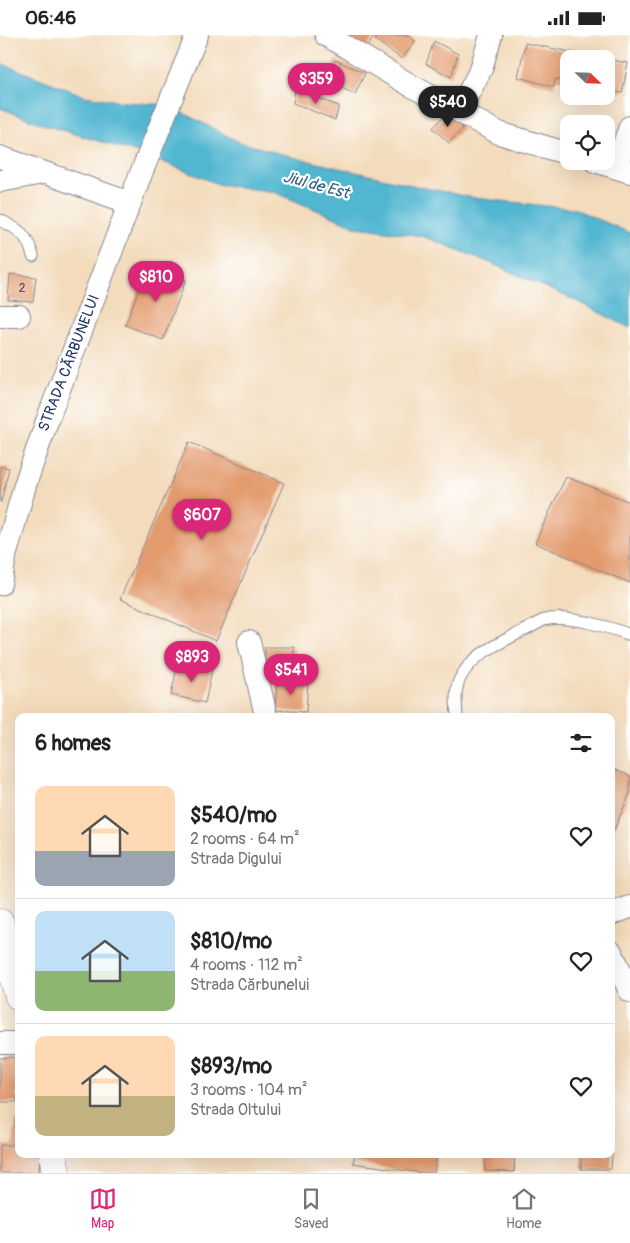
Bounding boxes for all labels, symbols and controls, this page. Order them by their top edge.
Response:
text: 06:46 [25,6,76,30]
north arrow [560,50,615,105]
map controls [560,50,615,170]
pin: $359 [286,63,346,105]
text: $359 [299,69,333,89]
pin: $540 [418,86,478,128]
text: $540 [429,92,467,112]
button: locate [560,115,615,170]
water label: Jiul de Est [281,167,353,204]
pin: $810 [126,261,186,303]
text: $810 [139,267,173,287]
house number: 2 [19,281,26,296]
street label: STRADA CĂRBUNELUI [34,292,104,434]
pin: $607 [172,499,232,541]
text: $607 [183,505,221,525]
pin: $893 [162,641,222,683]
text: $893 [175,647,209,667]
pin: $541 [261,653,321,696]
text: $541 [275,660,307,680]
icon: filters [567,729,595,757]
text: 6 homes [35,730,111,757]
text: $540/mo [190,802,277,829]
icon: home [75,806,135,866]
icon: heart [567,822,595,850]
text: 2 rooms · 64 m² [190,829,300,849]
text: Strada Digului [190,849,281,869]
text: $810/mo [190,928,272,955]
icon: home [75,931,135,991]
icon: heart [567,947,595,975]
text: 4 rooms · 112 m² [190,955,303,975]
text: Strada Cărbunelui [190,975,309,995]
text: $893/mo [190,1053,272,1080]
icon: home [75,1056,135,1116]
icon: heart [567,1072,595,1100]
text: 3 rooms · 104 m² [190,1080,307,1100]
text: Strada Oltului [190,1100,281,1120]
tab: Map [89,1185,117,1232]
tab: Saved [294,1185,329,1232]
tab: Home [506,1185,541,1232]

